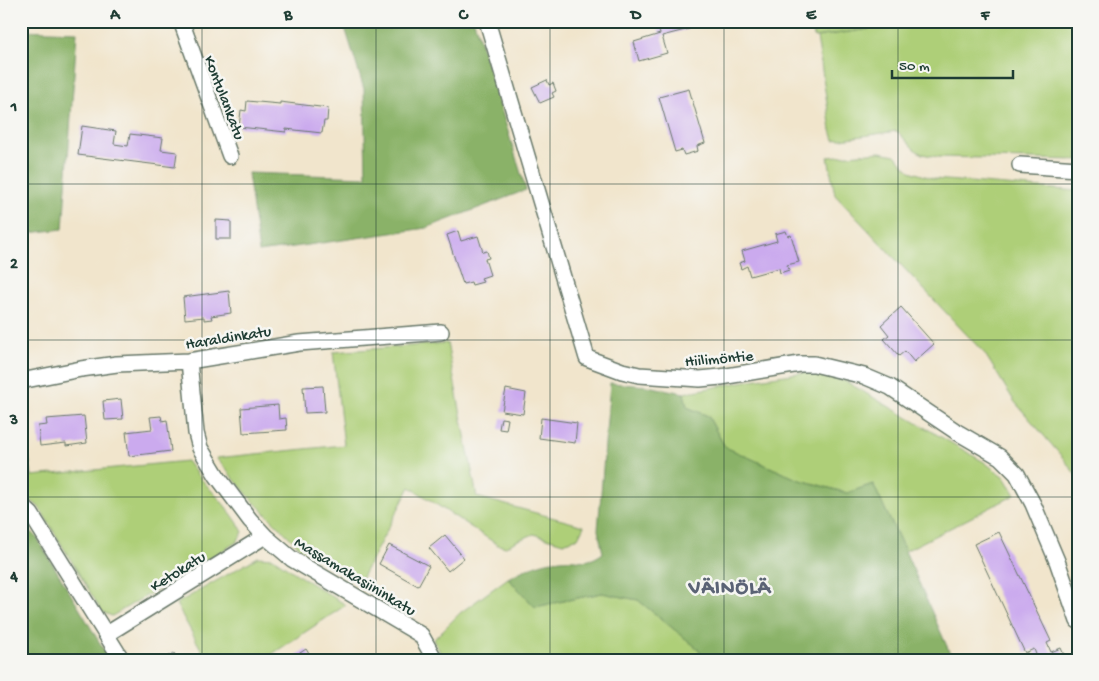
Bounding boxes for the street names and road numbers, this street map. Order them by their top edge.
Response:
street label: Kontulankatu [198,53,248,144]
street label: Haraldinkatu [184,323,273,356]
street label: Hiilimöntie [684,348,755,373]
street label: Massamakasiininkatu [290,534,419,622]
street label: Ketokatu [148,548,211,597]

